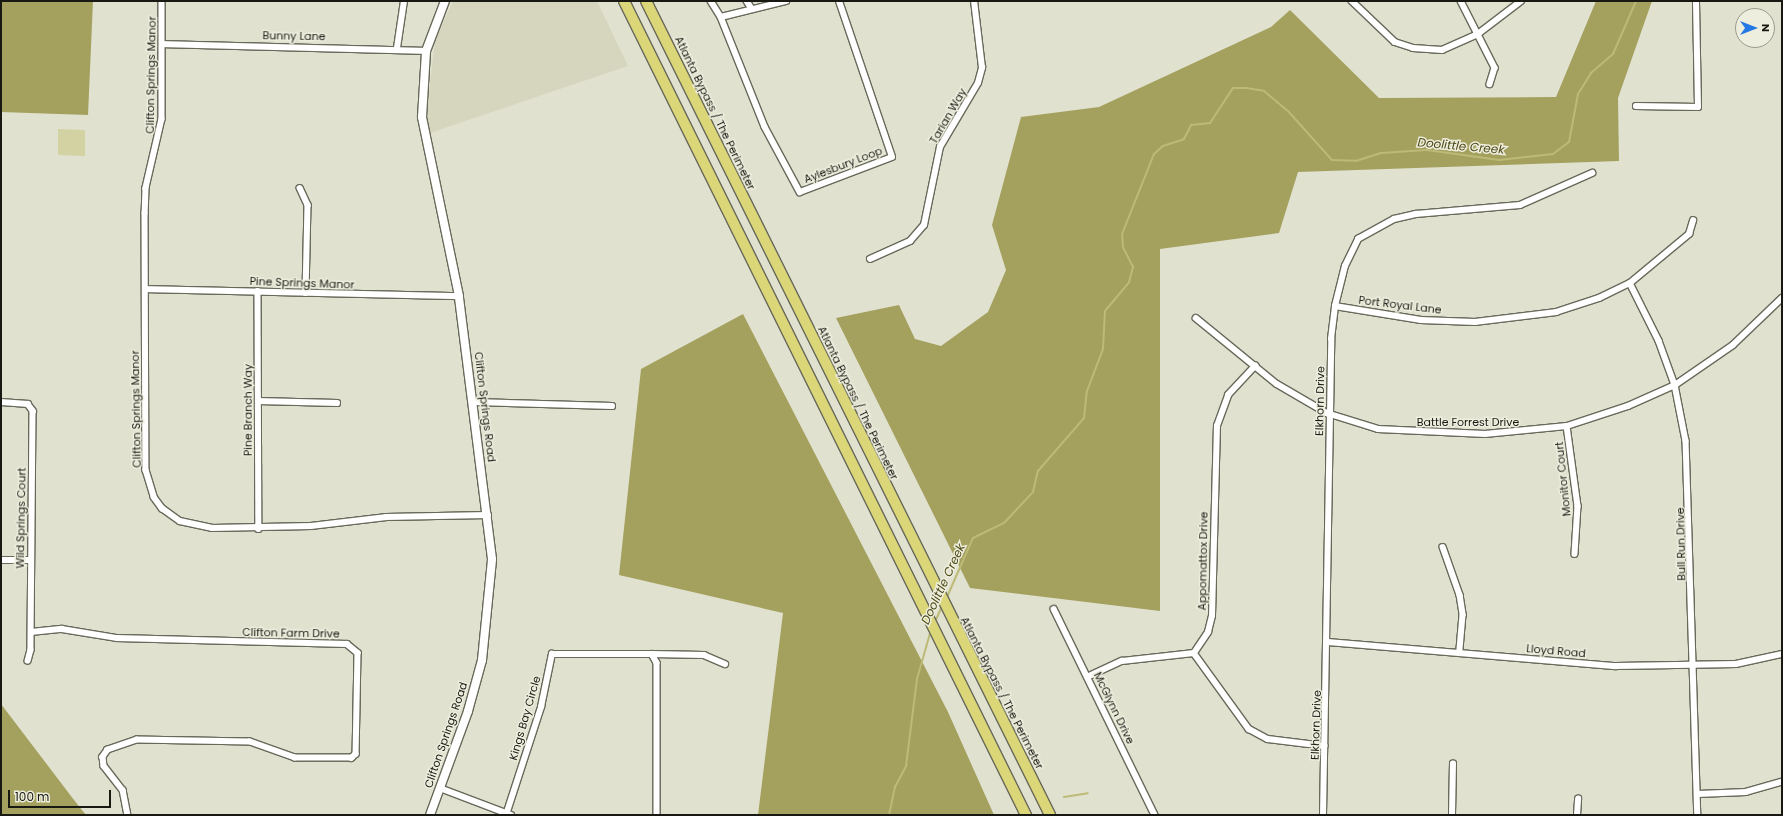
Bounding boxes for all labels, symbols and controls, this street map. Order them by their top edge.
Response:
north arrow [1735,8,1775,48]
street label: Clifton Springs Manor [143,16,159,134]
text: N [1758,24,1774,32]
street label: Bunny Lane [262,29,326,43]
street label: Atlanta Bypass / The Perimeter [672,34,758,192]
street label: Tarian Way [927,86,969,146]
water label: Doolittle Creek [1417,135,1505,157]
street label: Aylesbury Loop [802,144,884,186]
street label: Pine Springs Manor [249,275,355,291]
street label: Port Royal Lane [1358,293,1442,317]
street label: Atlanta Bypass / The Perimeter [815,324,901,482]
street label: Clifton Springs Manor [128,350,144,468]
street label: Clifton Springs Road [472,351,498,463]
street label: Pine Branch Way [241,364,255,456]
street label: Elkhorn Drive [1313,366,1327,436]
street label: Battle Forrest Drive [1417,415,1519,429]
street label: Monitor Court [1553,441,1573,517]
street label: Wild Springs Court [14,467,28,569]
street label: Bull Run Drive [1674,507,1688,581]
street label: Appomattox Drive [1196,511,1210,611]
water label: Doolittle Creek [918,541,968,627]
street label: Atlanta Bypass / The Perimeter [958,615,1046,771]
street label: Clifton Farm Drive [242,626,340,640]
street label: Lloyd Road [1526,642,1586,660]
street label: McGlynn Drive [1091,670,1137,746]
street label: Kings Bay Circle [507,674,543,762]
street label: Clifton Springs Road [422,680,470,790]
street label: Elkhorn Drive [1308,690,1324,760]
scale bar [10,782,113,808]
text: 100 m [15,788,49,805]

